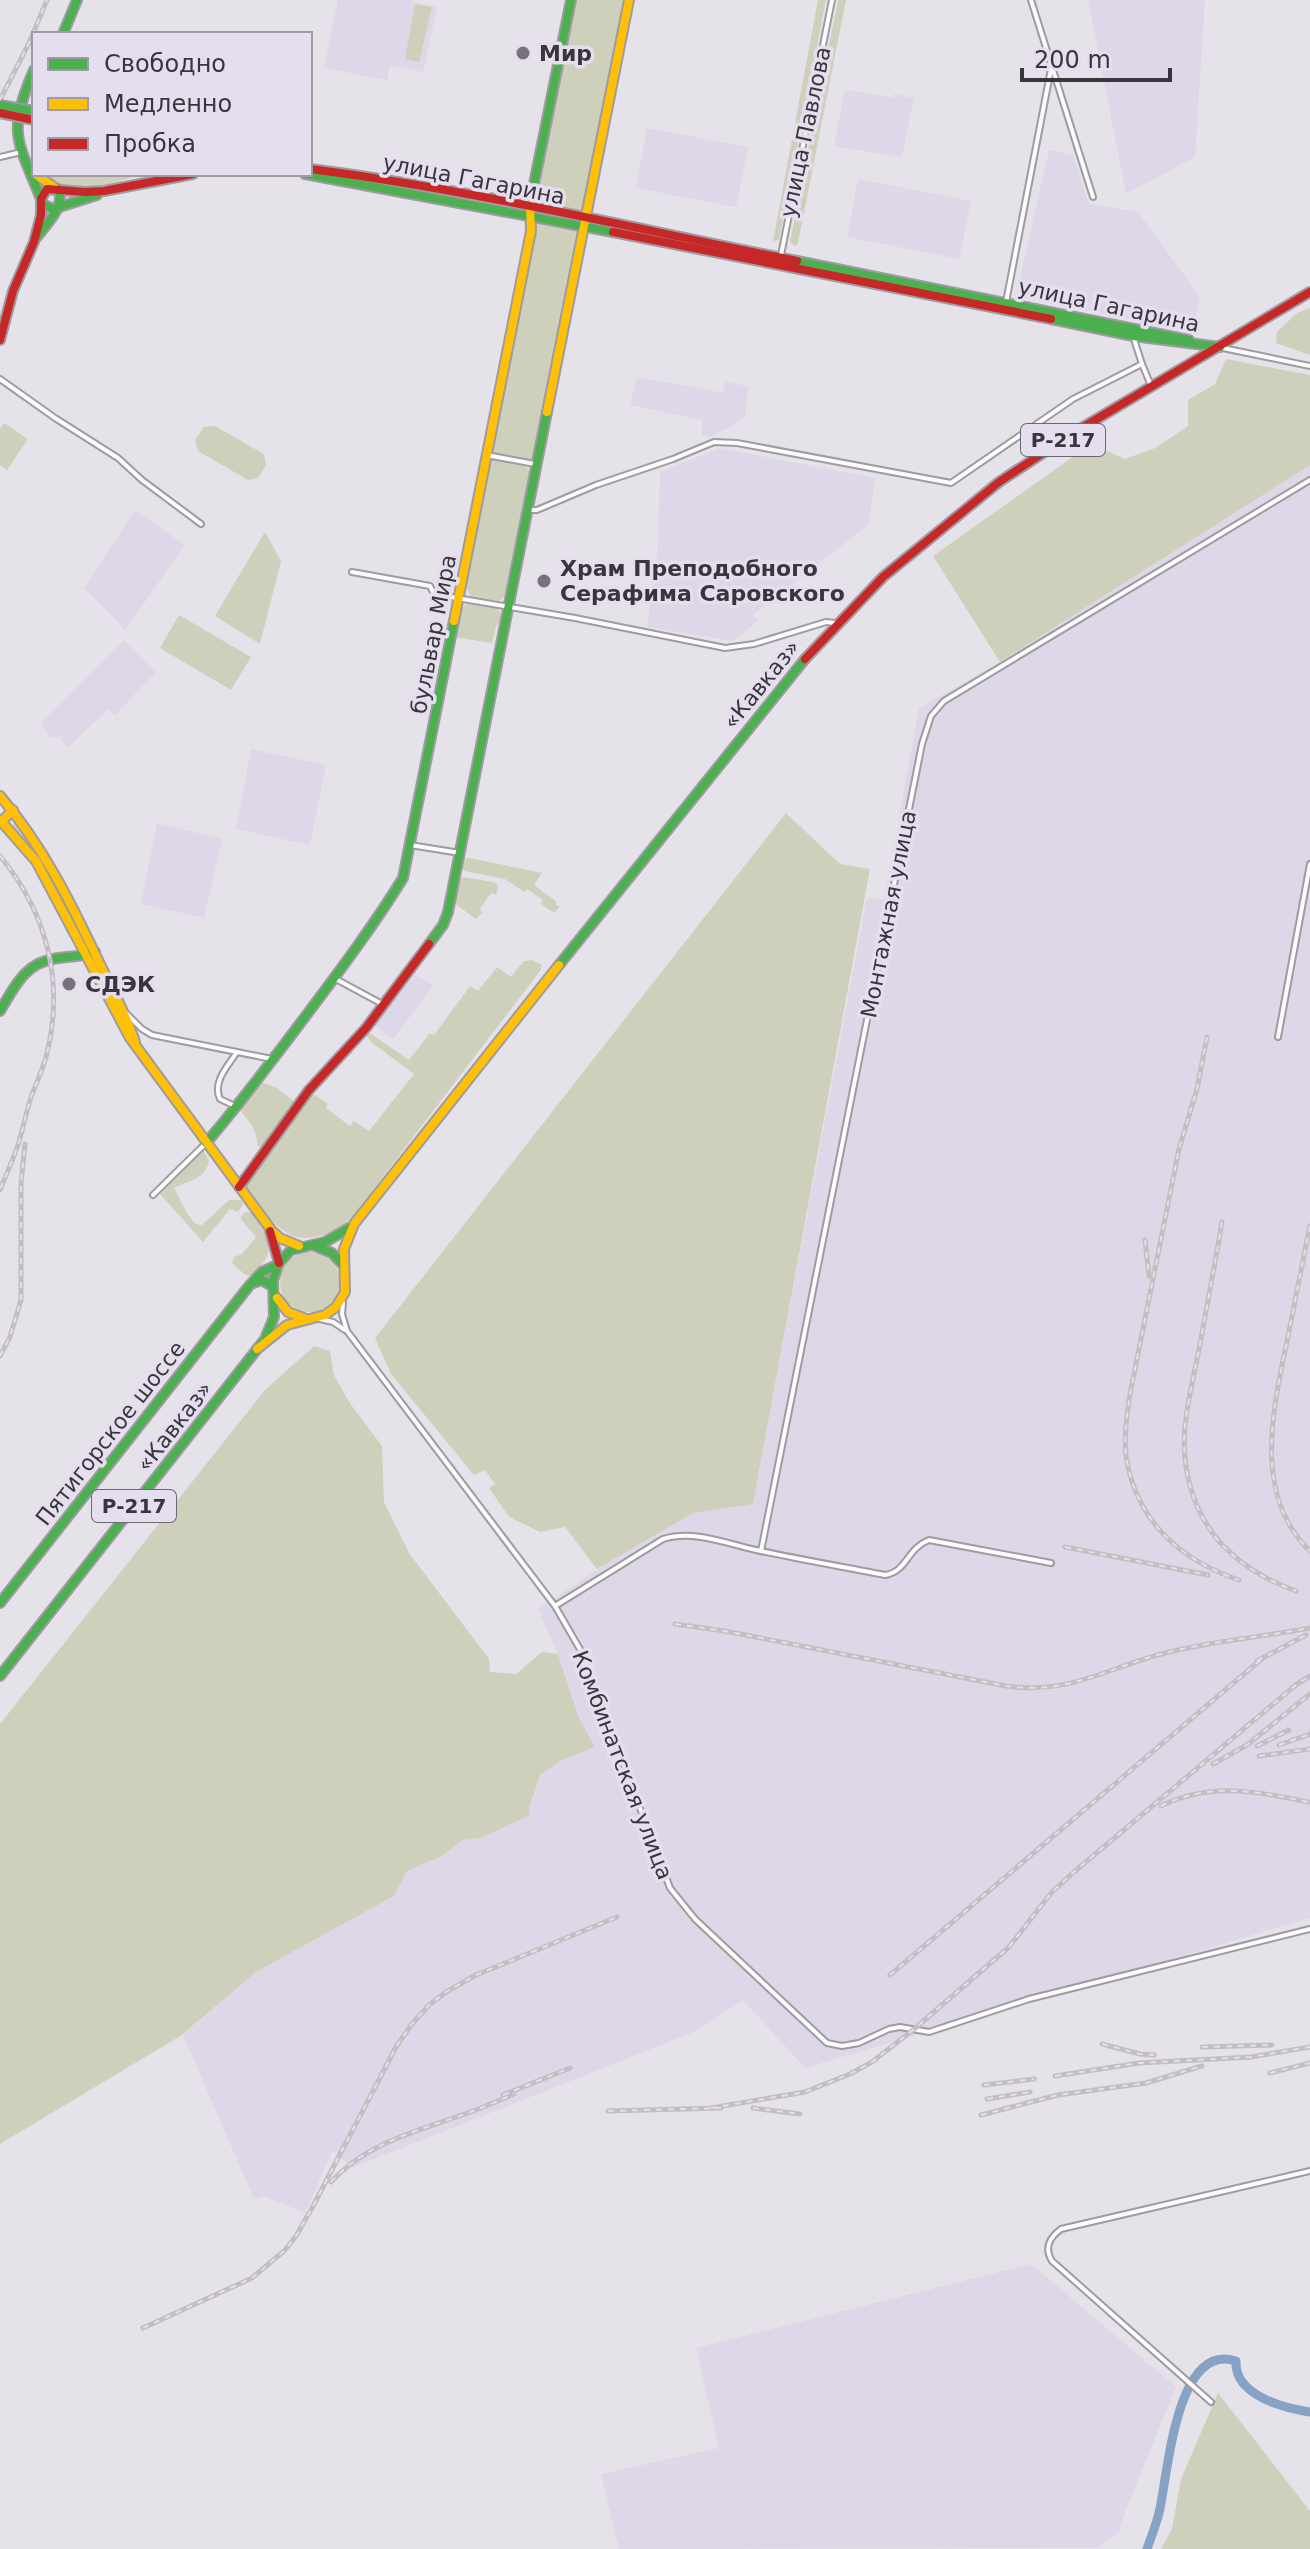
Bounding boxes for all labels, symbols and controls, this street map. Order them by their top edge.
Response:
legend [32,32,312,176]
scale bar [1022,32,1170,82]
place label: Мир [539,41,592,66]
marker: Мир [514,44,532,62]
street label: улица Павлова [775,45,836,220]
text: 200 m [1034,46,1111,74]
text: Свободно [104,50,226,78]
text: Медленно [104,90,232,118]
text: Пробка [104,130,196,158]
street label: улица Гагарина [381,150,567,209]
street label: улица Гагарина [1016,274,1202,337]
road number: Р-217 [1021,424,1105,456]
street label: бульвар Мира [406,552,461,716]
place label: Храм Преподобного Серафима Саровского [560,556,845,606]
marker: Храм Преподобного Серафима Саровского [535,572,553,590]
street label: «Кавказ» [718,635,805,734]
street label: Монтажная улица [856,808,921,1020]
place label: СДЭК [85,972,155,997]
marker: СДЭК [60,975,78,993]
street label: Пятигорское шоссе [31,1336,190,1530]
street label: «Кавказ» [131,1376,217,1476]
road number: Р-217 [92,1490,176,1522]
street label: Комбинатская улица [567,1647,678,1883]

